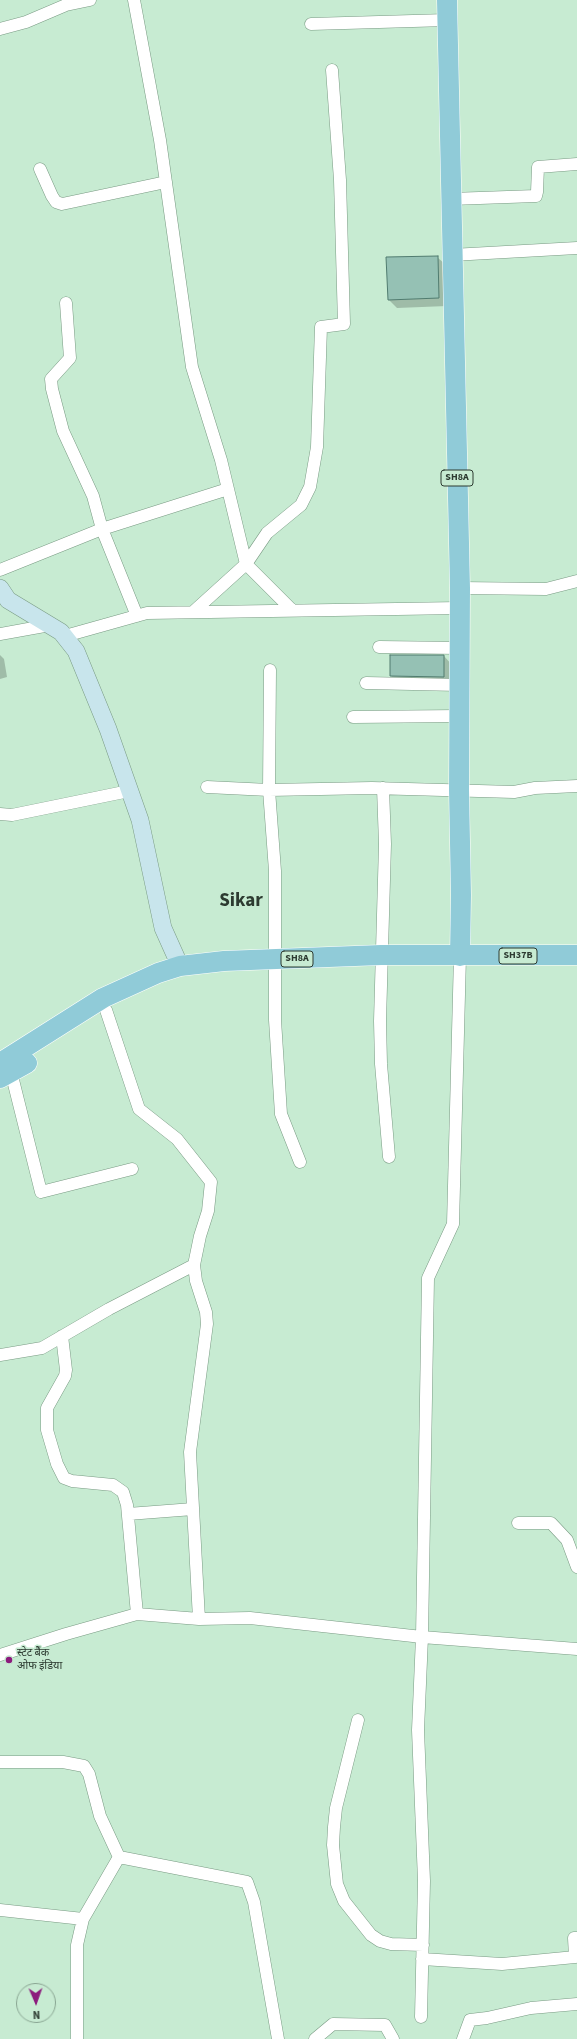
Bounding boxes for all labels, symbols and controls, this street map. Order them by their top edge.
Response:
road number: SH8A [441,470,473,486]
district label: Sikar [219,891,263,913]
road number: SH37B [499,948,537,964]
road number: SH8A [281,951,313,967]
place label: स्टेट बेैंक ओफ इंडिया [17,1647,62,1673]
marker: स्टेट बेैंक ओफ इंडिया [4,1655,14,1665]
north arrow [16,1983,56,2023]
text: N [32,2007,40,2022]

